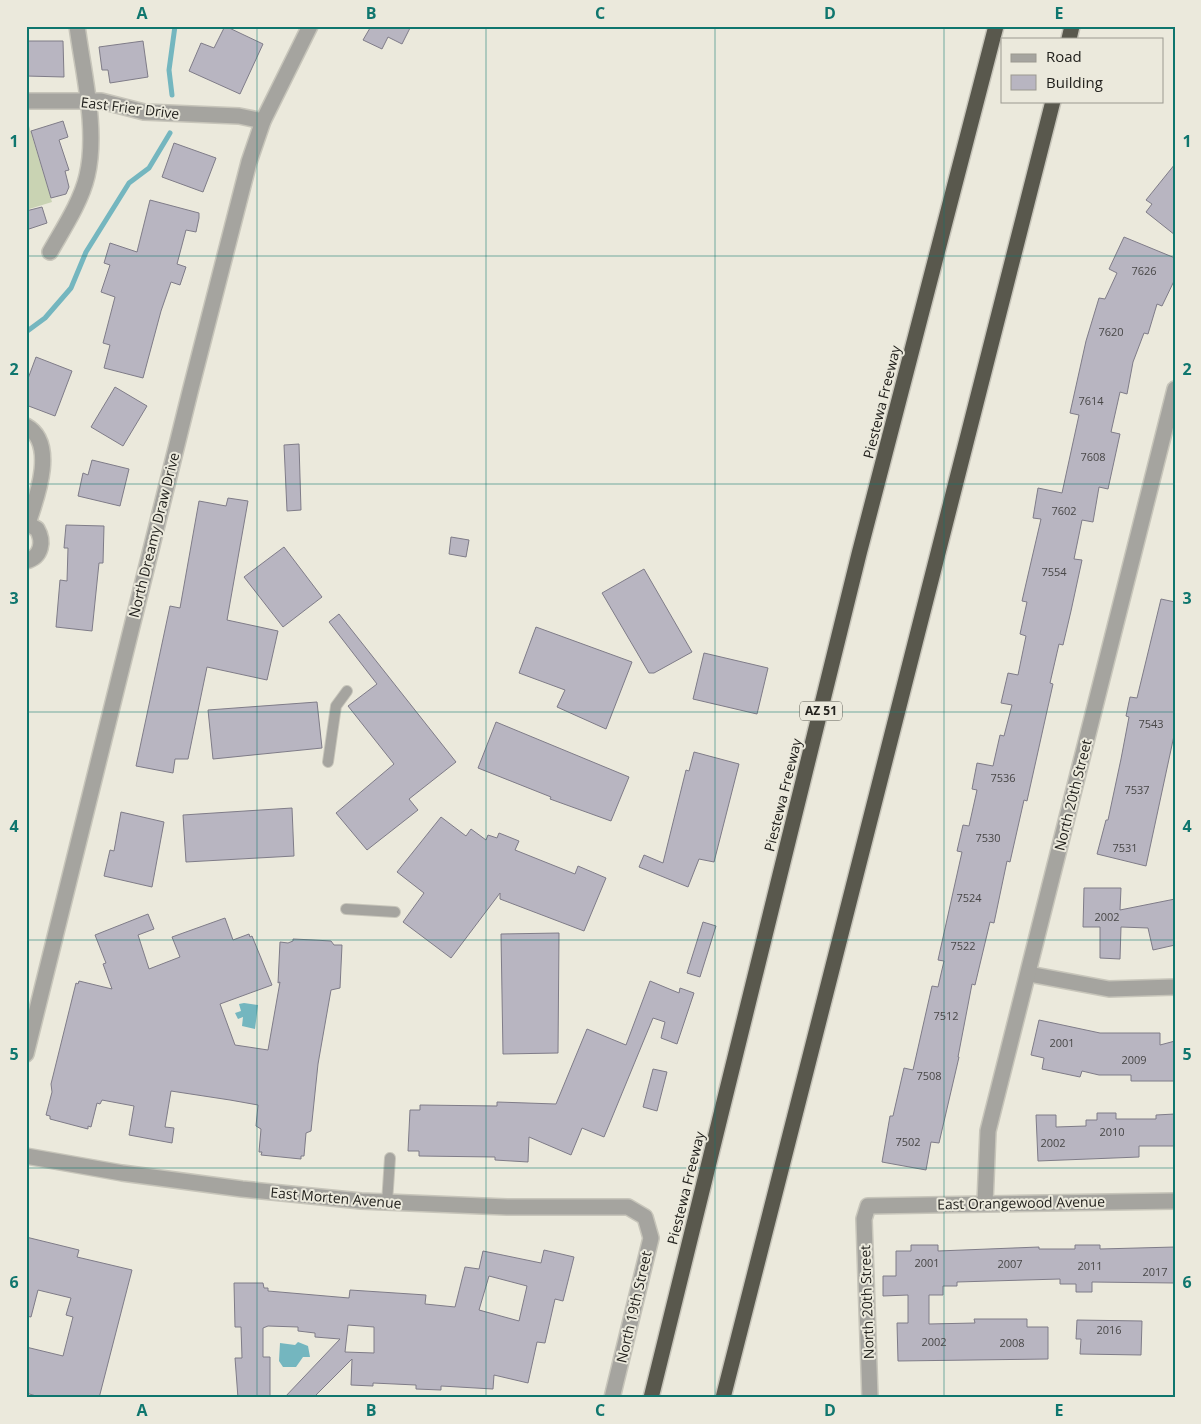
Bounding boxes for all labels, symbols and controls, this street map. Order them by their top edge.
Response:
text: A [136,2,148,24]
text: B [366,2,376,24]
text: C [595,2,605,24]
text: D [824,2,836,24]
text: E [1055,2,1064,24]
legend [1001,38,1164,102]
text: Road [1046,46,1082,66]
text: Building [1046,72,1103,92]
street label: East Frier Drive [80,92,180,123]
text: 1 [9,130,19,152]
text: 1 [1182,130,1192,152]
house number: 7626 [1131,263,1157,278]
house number: 7620 [1098,324,1124,339]
street label: Piestewa Freeway [858,342,905,460]
text: 2 [9,358,19,380]
text: 2 [1182,358,1192,380]
house number: 7614 [1078,393,1104,408]
house number: 7608 [1080,449,1106,464]
street label: North Dreamy Draw Drive [124,450,183,619]
house number: 7602 [1051,503,1077,518]
house number: 7554 [1041,564,1067,579]
text: 3 [9,587,19,609]
text: 3 [1182,587,1192,609]
road number: AZ 51 [800,701,842,720]
house number: 7543 [1138,716,1164,731]
street label: Piestewa Freeway [759,735,806,853]
street label: North 20th Street [1049,737,1096,853]
house number: 7536 [990,770,1016,785]
house number: 7537 [1124,782,1150,797]
text: 4 [9,815,19,837]
text: 4 [1182,815,1192,837]
house number: 7530 [975,830,1001,845]
house number: 7531 [1112,840,1138,855]
house number: 7524 [956,890,982,905]
house number: 2002 [1094,909,1120,924]
house number: 7522 [950,938,976,953]
house number: 7512 [933,1008,959,1023]
house number: 2001 [1049,1035,1075,1050]
text: 5 [9,1043,19,1065]
text: 5 [1182,1043,1192,1065]
house number: 2009 [1121,1052,1147,1067]
house number: 7508 [916,1068,942,1083]
house number: 2010 [1099,1124,1125,1139]
street label: Piestewa Freeway [662,1128,709,1246]
house number: 7502 [895,1134,921,1149]
house number: 2002 [1040,1135,1066,1150]
street label: East Morten Avenue [270,1182,402,1213]
street label: East Orangewood Avenue [937,1192,1105,1213]
street label: North 20th Street [855,1245,878,1359]
street label: North 19th Street [611,1249,656,1365]
house number: 2001 [914,1255,940,1270]
house number: 2007 [997,1256,1023,1271]
house number: 2011 [1077,1258,1103,1273]
house number: 2017 [1142,1264,1168,1279]
text: 6 [9,1271,19,1293]
text: 6 [1182,1271,1192,1293]
house number: 2016 [1096,1322,1122,1337]
house number: 2002 [921,1334,947,1349]
house number: 2008 [999,1335,1025,1350]
text: A [136,1399,148,1421]
text: B [366,1399,376,1421]
text: C [595,1399,605,1421]
text: D [824,1399,836,1421]
text: E [1055,1399,1064,1421]

